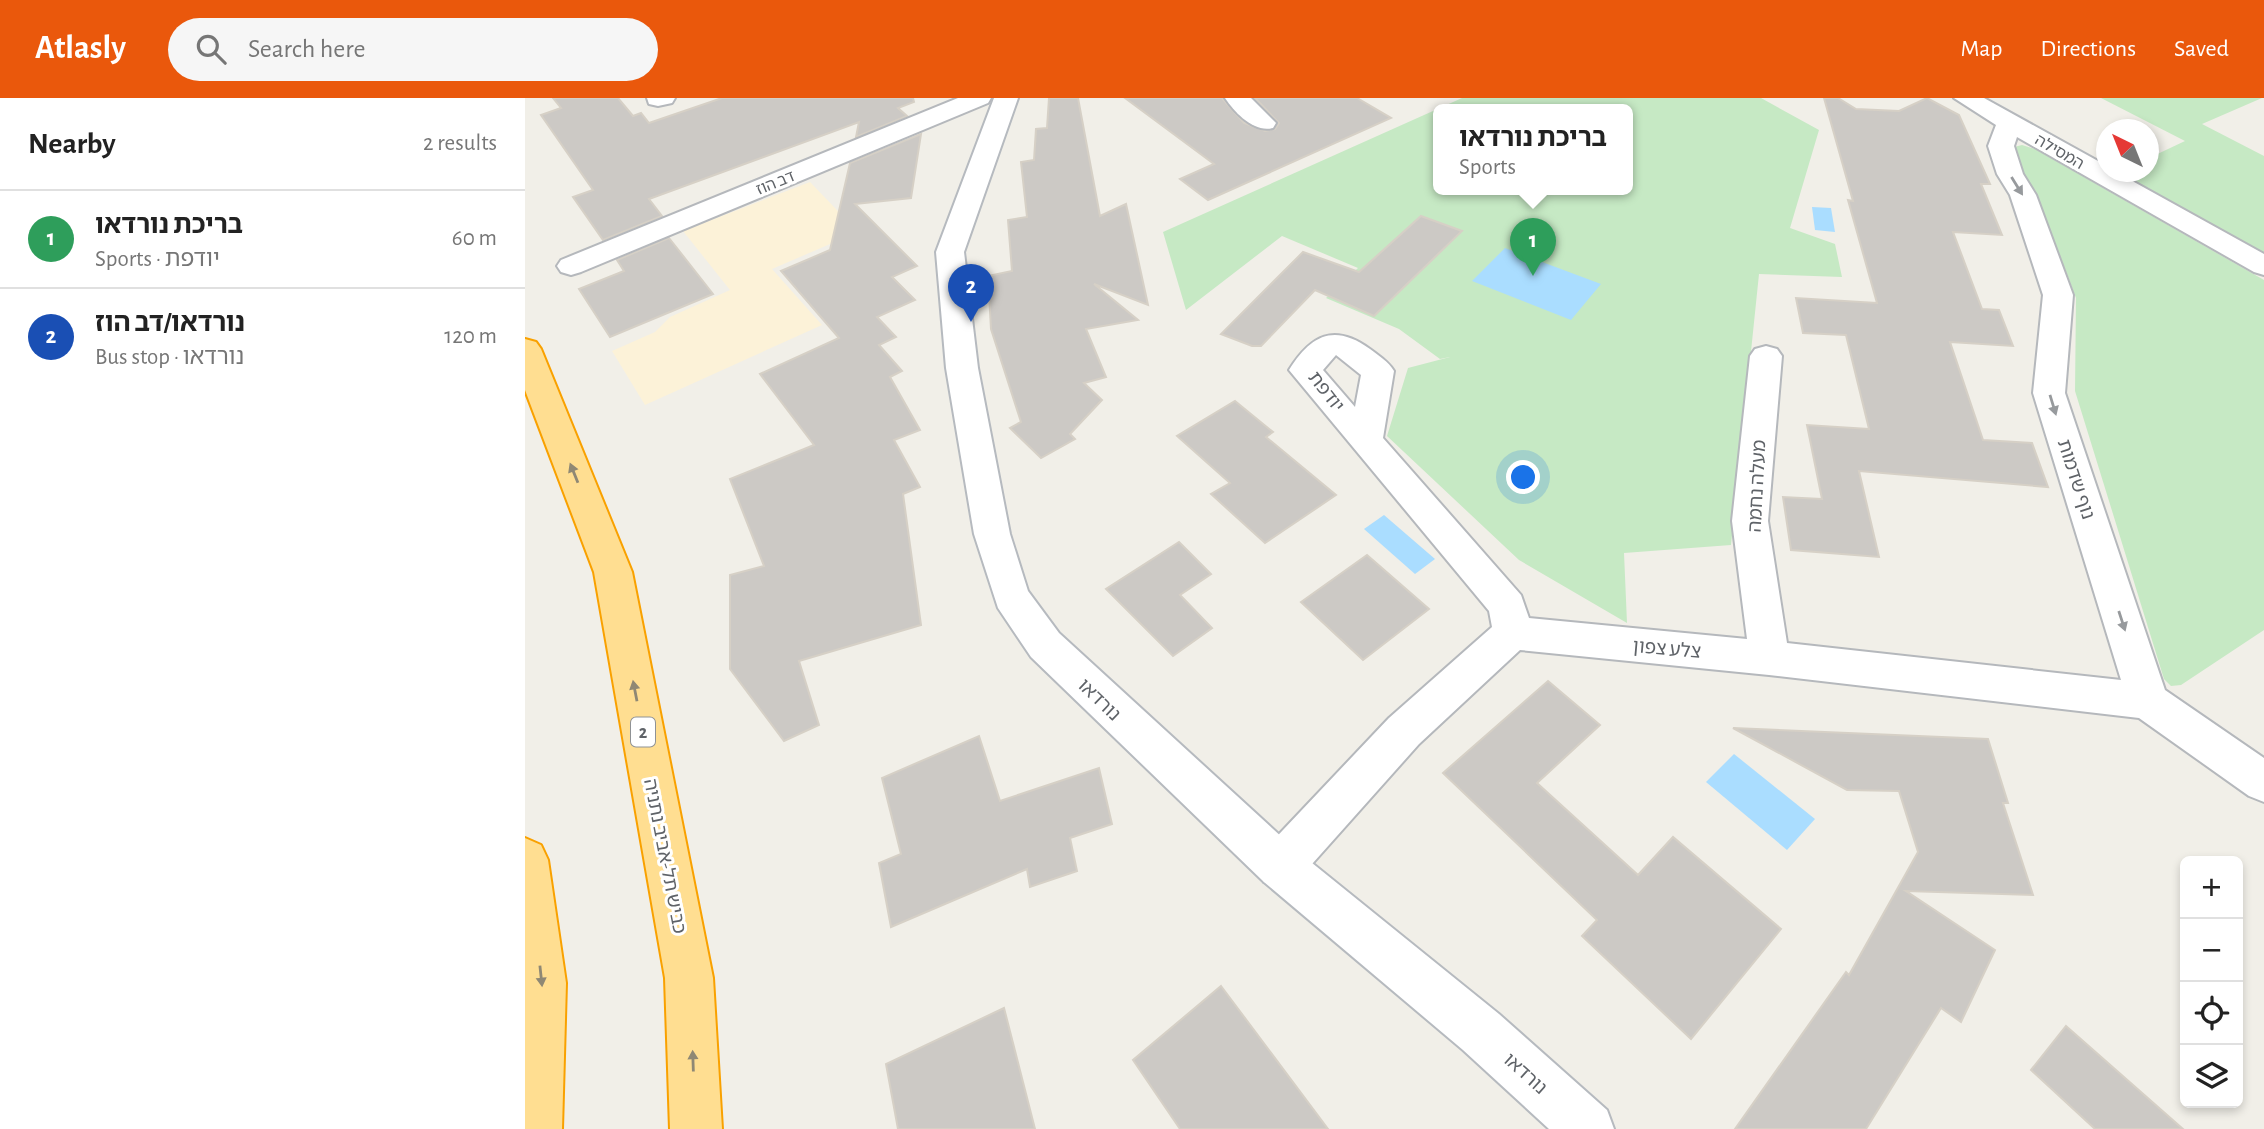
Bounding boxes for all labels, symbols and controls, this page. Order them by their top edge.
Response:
search box [168,18,658,81]
icon: search [192,30,230,68]
text: Atlasly [35,32,126,65]
text: Search here [248,36,366,62]
text: Map [1960,37,2002,61]
text: Directions [2040,37,2136,61]
text: Saved [2174,37,2229,61]
popup [1433,104,1633,195]
north arrow [2096,119,2159,182]
text: בריכת נורדאו [1459,125,1607,151]
text: Nearby [28,129,116,159]
text: 2 results [423,132,497,155]
street label: המסילה [2032,132,2087,172]
text: Sports [1459,156,1516,179]
street label: דב הוז [754,168,797,198]
one-way arrow [2011,176,2024,195]
text: בריכת נורדאו [95,212,243,238]
pin: 1 [1510,218,1556,276]
text: 1 [47,227,55,250]
text: 60 m [452,227,497,250]
text: Sports · יודפת [95,248,220,271]
pin: 2 [948,264,994,322]
text: נורדאו/דב הוז [95,310,245,336]
text: 2 [46,325,56,348]
text: 120 m [444,325,497,348]
text: Bus stop · נורדאו [95,346,244,369]
street label: יודפת [1304,368,1347,416]
one-way arrow [2048,394,2058,415]
street label: נוף שדמות [2054,437,2097,522]
street label: מעלה נחמה [1746,439,1769,533]
your location [1506,460,1540,494]
one-way arrow [569,463,580,484]
one-way arrow [2118,611,2128,632]
street label: צלע צפון [1632,637,1702,662]
street label: נורדאו [1074,676,1124,725]
one-way arrow [630,680,641,702]
road number: 2 [631,718,655,746]
street label: כביש תל-אביב נתניה [640,777,689,935]
map controls [2180,856,2243,1108]
button: + [2180,856,2243,919]
button: − [2180,919,2243,982]
one-way arrow [536,965,547,987]
button: locate [2180,982,2243,1045]
button: layers [2180,1045,2243,1108]
one-way arrow [687,1050,698,1072]
street label: נורדאו [1500,1050,1550,1098]

